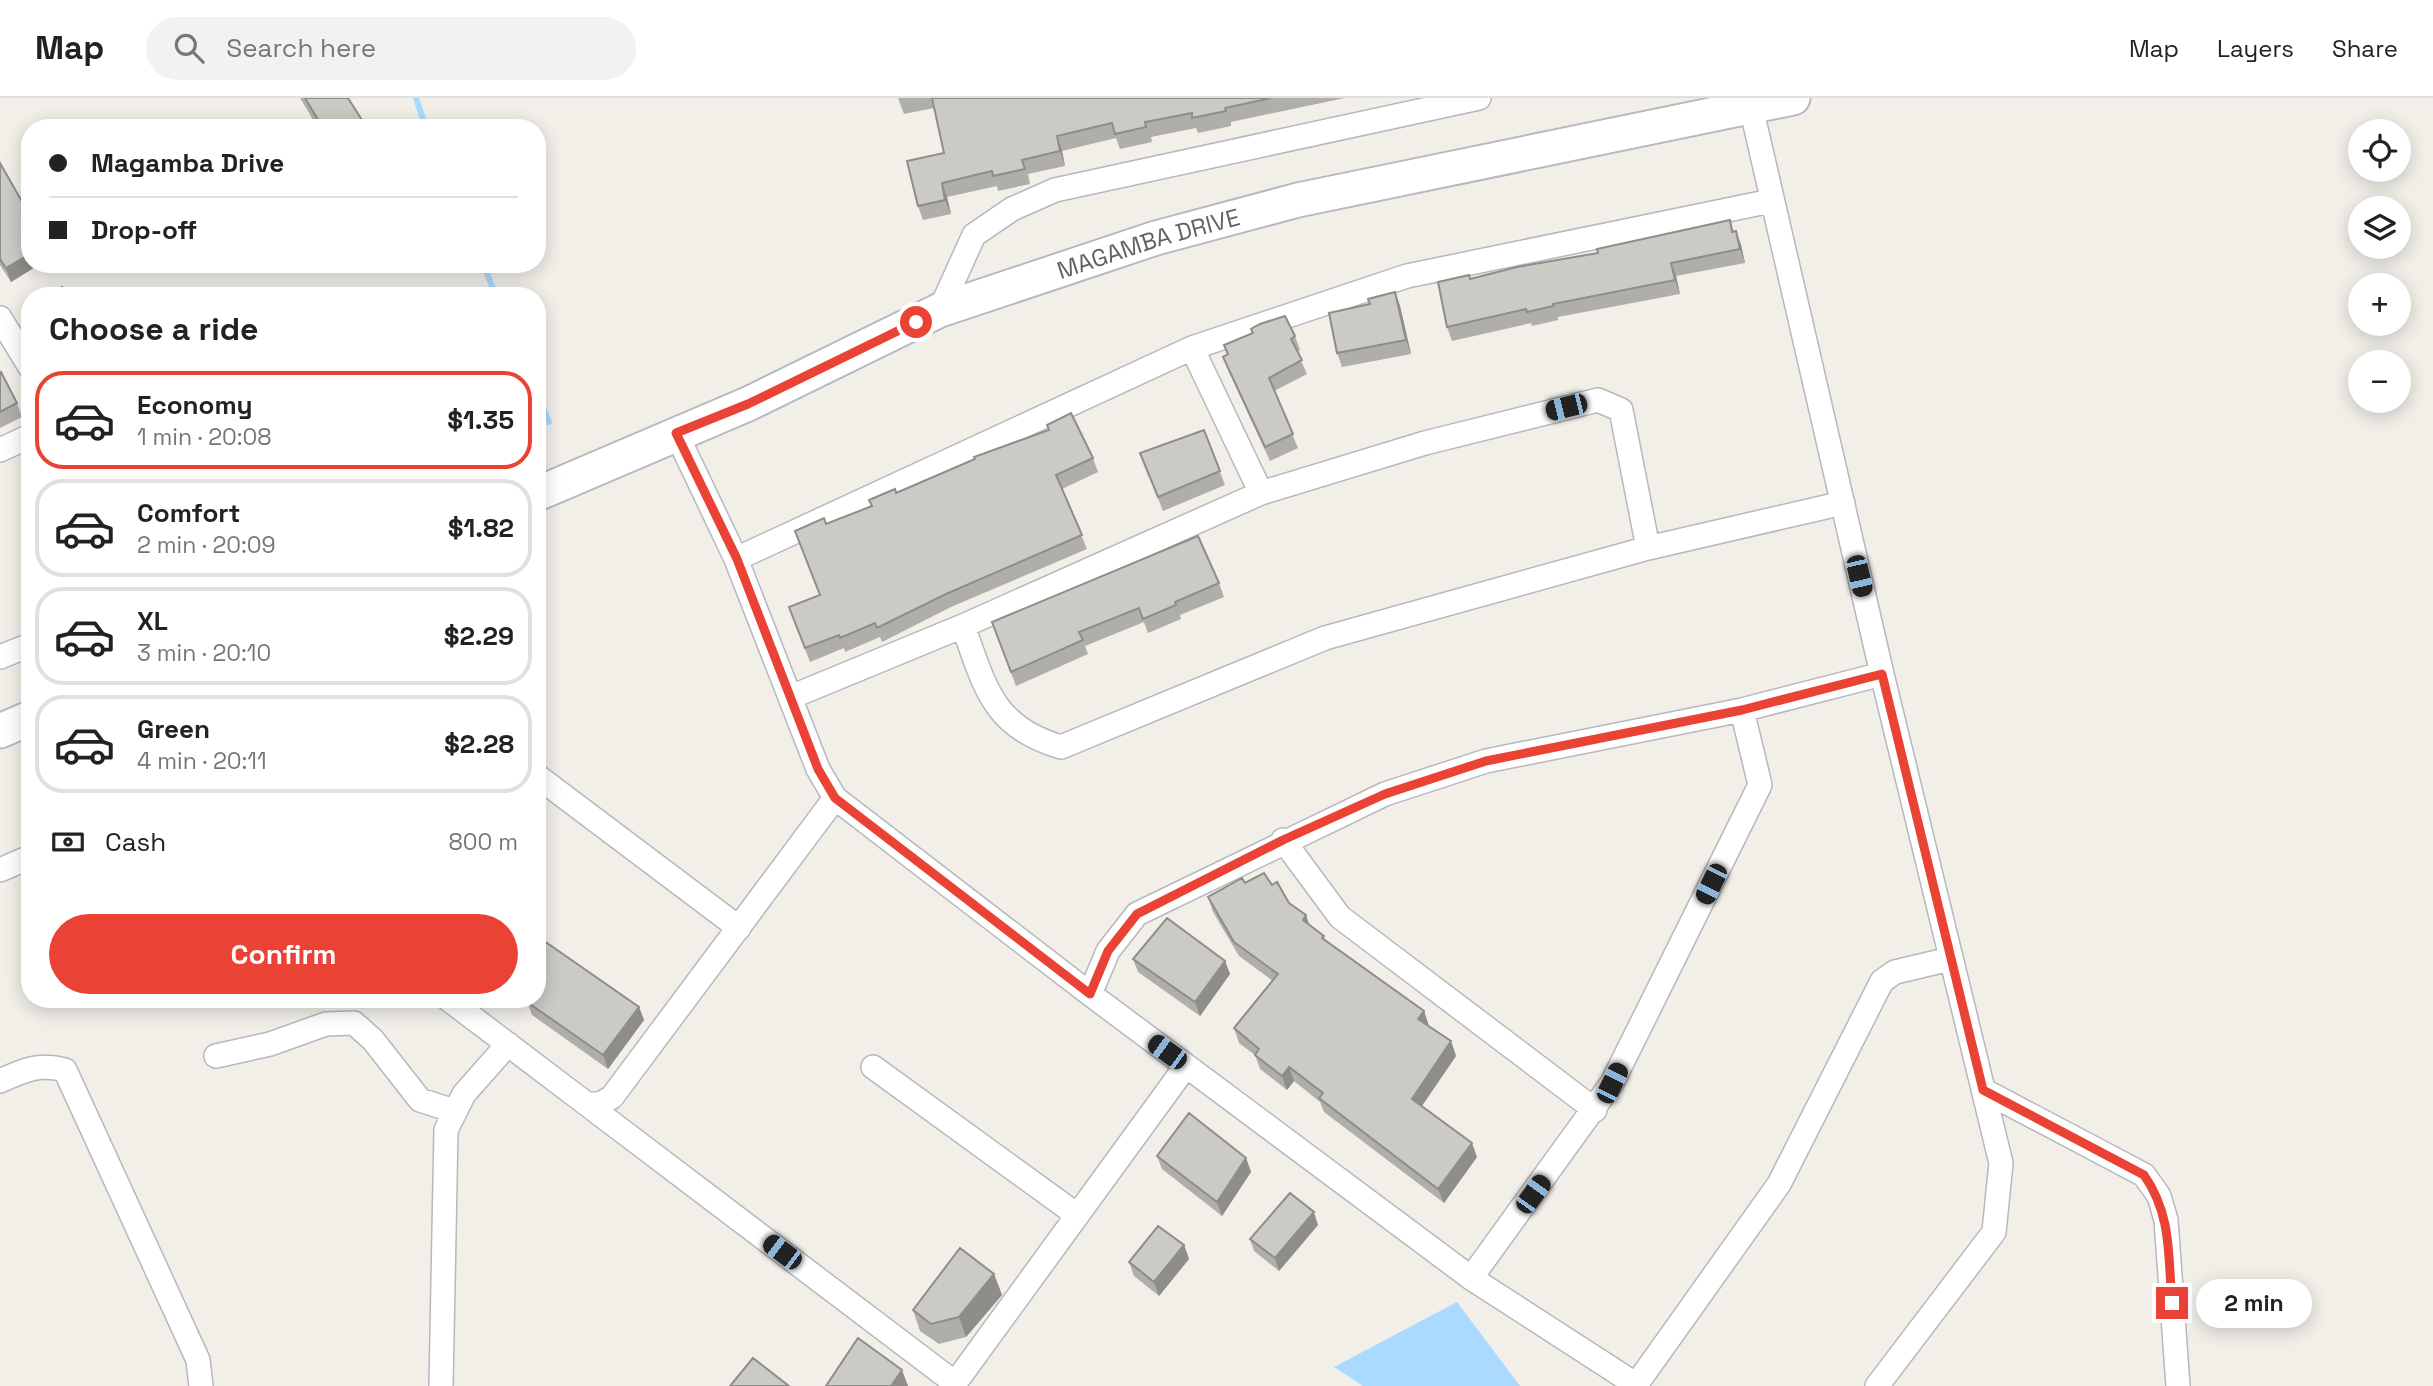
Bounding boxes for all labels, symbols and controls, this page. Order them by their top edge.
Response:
search box [146,17,636,80]
text: Map [35,27,104,69]
icon: search [170,29,208,67]
text: Search here [226,31,376,65]
text: Map [2129,33,2179,64]
text: Layers [2217,33,2294,64]
text: Share [2332,33,2398,64]
map controls [2348,119,2411,413]
button: locate [2348,119,2411,182]
text: Magamba Drive [91,146,284,180]
button: layers [2348,196,2411,259]
street label: MAGAMBA DRIVE [1053,201,1243,285]
text: Drop-off [91,213,197,247]
button: + [2348,273,2411,336]
route start [900,306,932,338]
text: Choose a ride [49,309,259,349]
button: − [2348,350,2411,413]
text: Economy [137,388,253,422]
icon: car [53,389,116,452]
car [1544,392,1589,422]
text: $1.35 [447,403,514,437]
text: 1 min · 20:08 [137,422,272,452]
text: Comfort [137,496,240,530]
icon: car [53,497,116,560]
text: $1.82 [448,511,514,545]
text: 2 min · 20:09 [137,530,276,560]
car [1845,553,1874,599]
text: XL [137,604,168,638]
icon: car [53,605,116,668]
text: $2.29 [444,619,514,653]
text: 3 min · 20:10 [137,638,271,668]
text: Green [137,712,210,746]
icon: car [53,713,116,776]
text: $2.28 [444,727,514,761]
text: 4 min · 20:11 [137,746,267,776]
icon: cash [49,823,87,861]
text: Cash [105,825,166,859]
text: 800 m [448,827,518,857]
car [1693,861,1730,907]
button: Confirm [49,914,518,994]
car [1144,1031,1191,1073]
car [1594,1060,1631,1106]
car [1513,1171,1554,1217]
car [759,1231,806,1273]
callout: 2 min [2196,1278,2312,1328]
route end [2156,1287,2188,1319]
text: 2 min [2224,1288,2284,1318]

